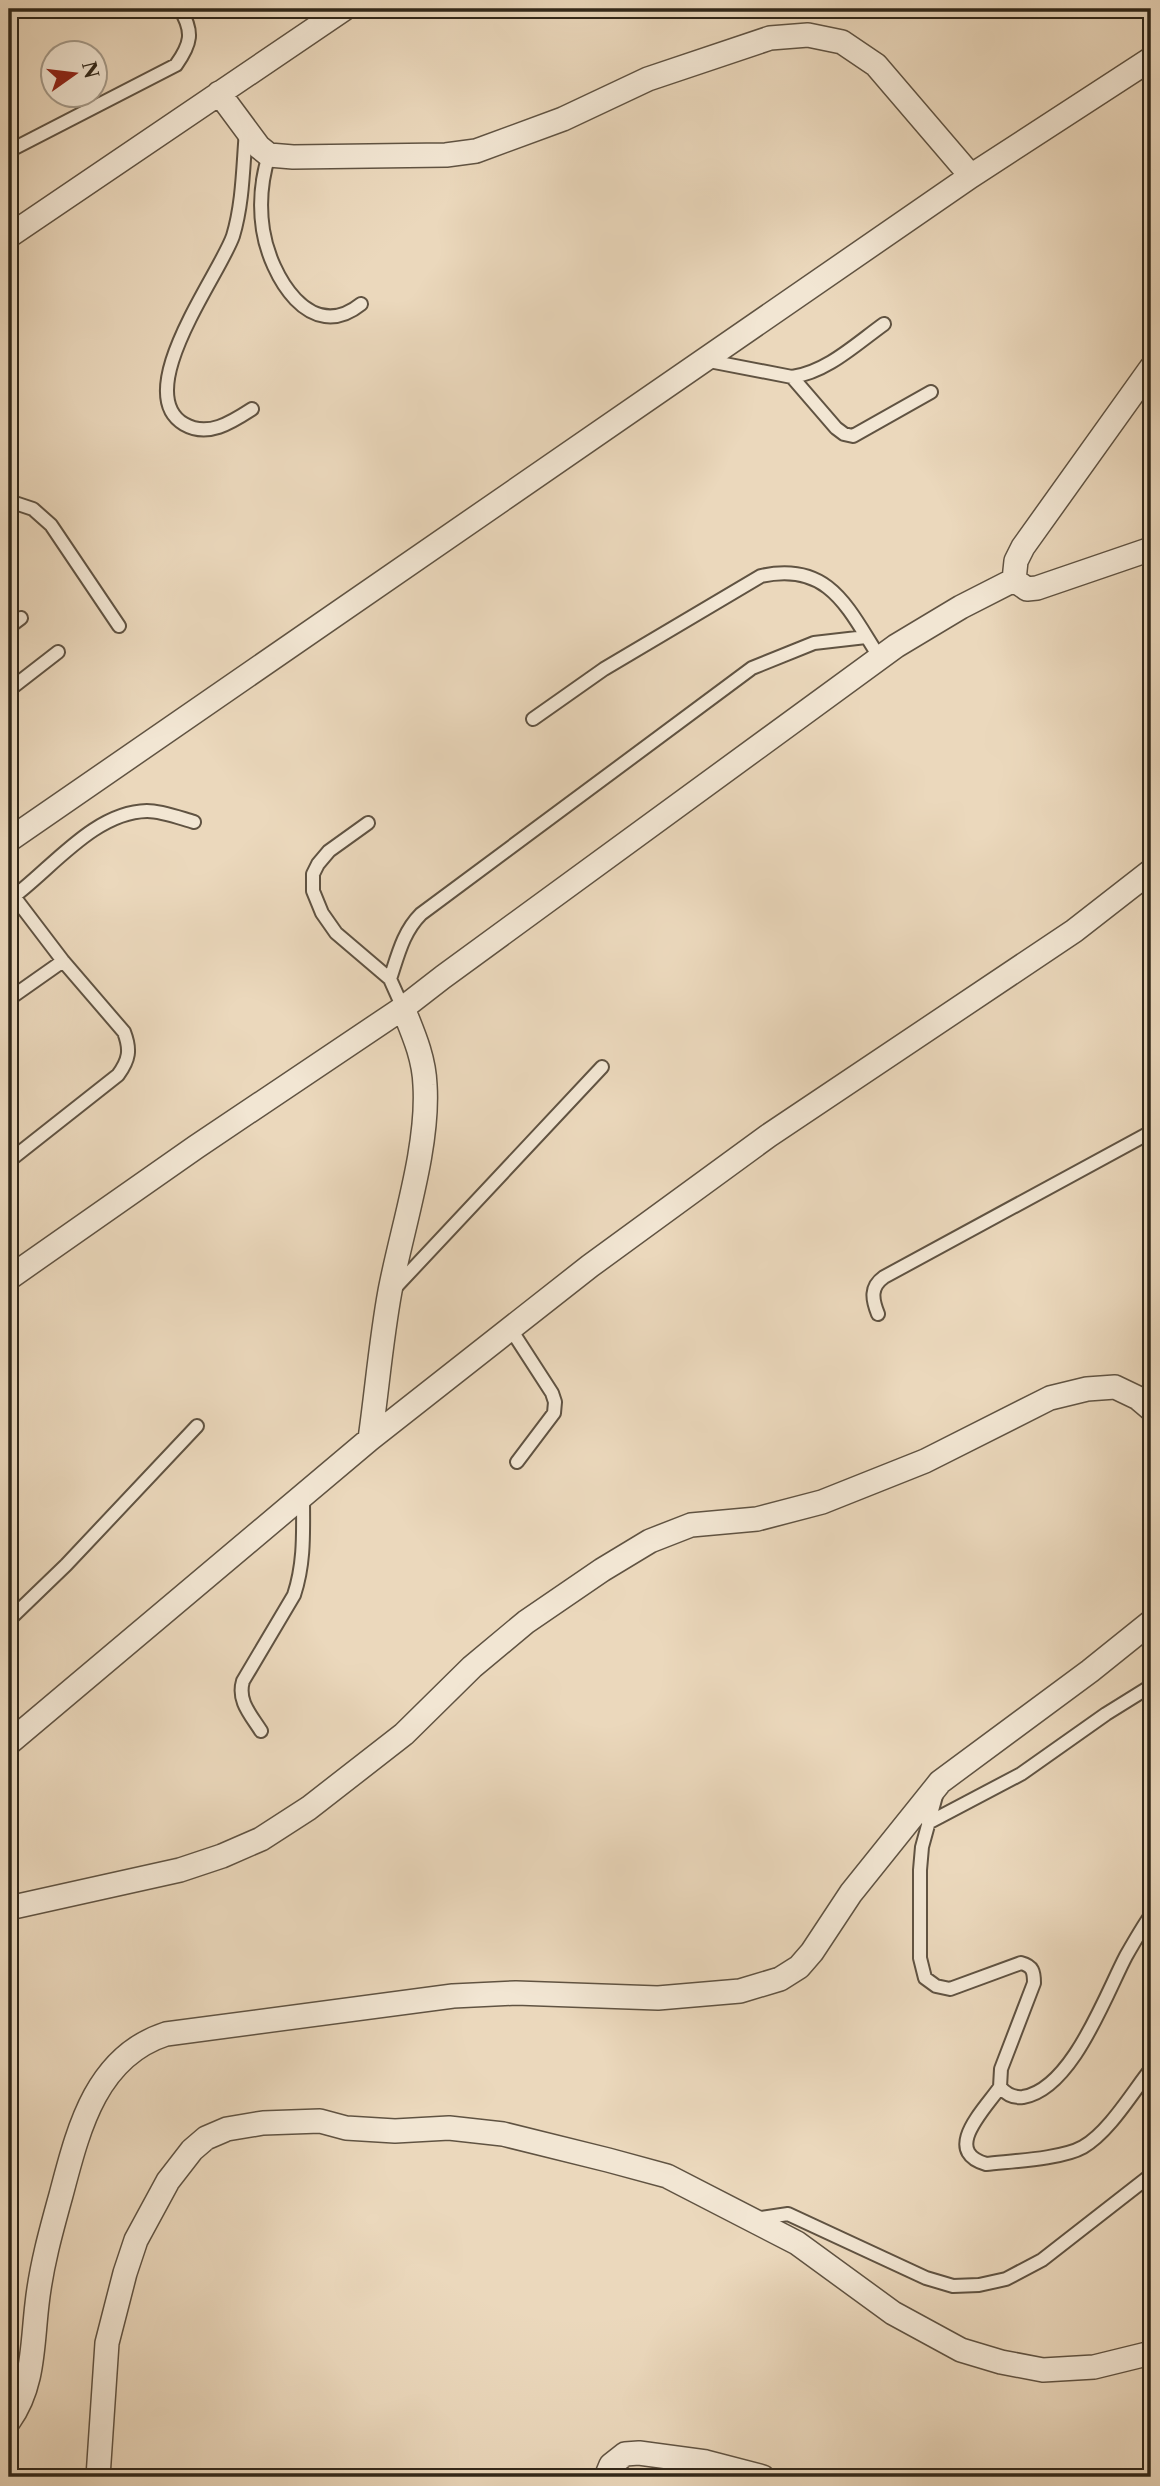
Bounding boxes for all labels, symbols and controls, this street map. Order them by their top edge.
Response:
north arrow [38,38,108,108]
text: N [77,59,103,81]

